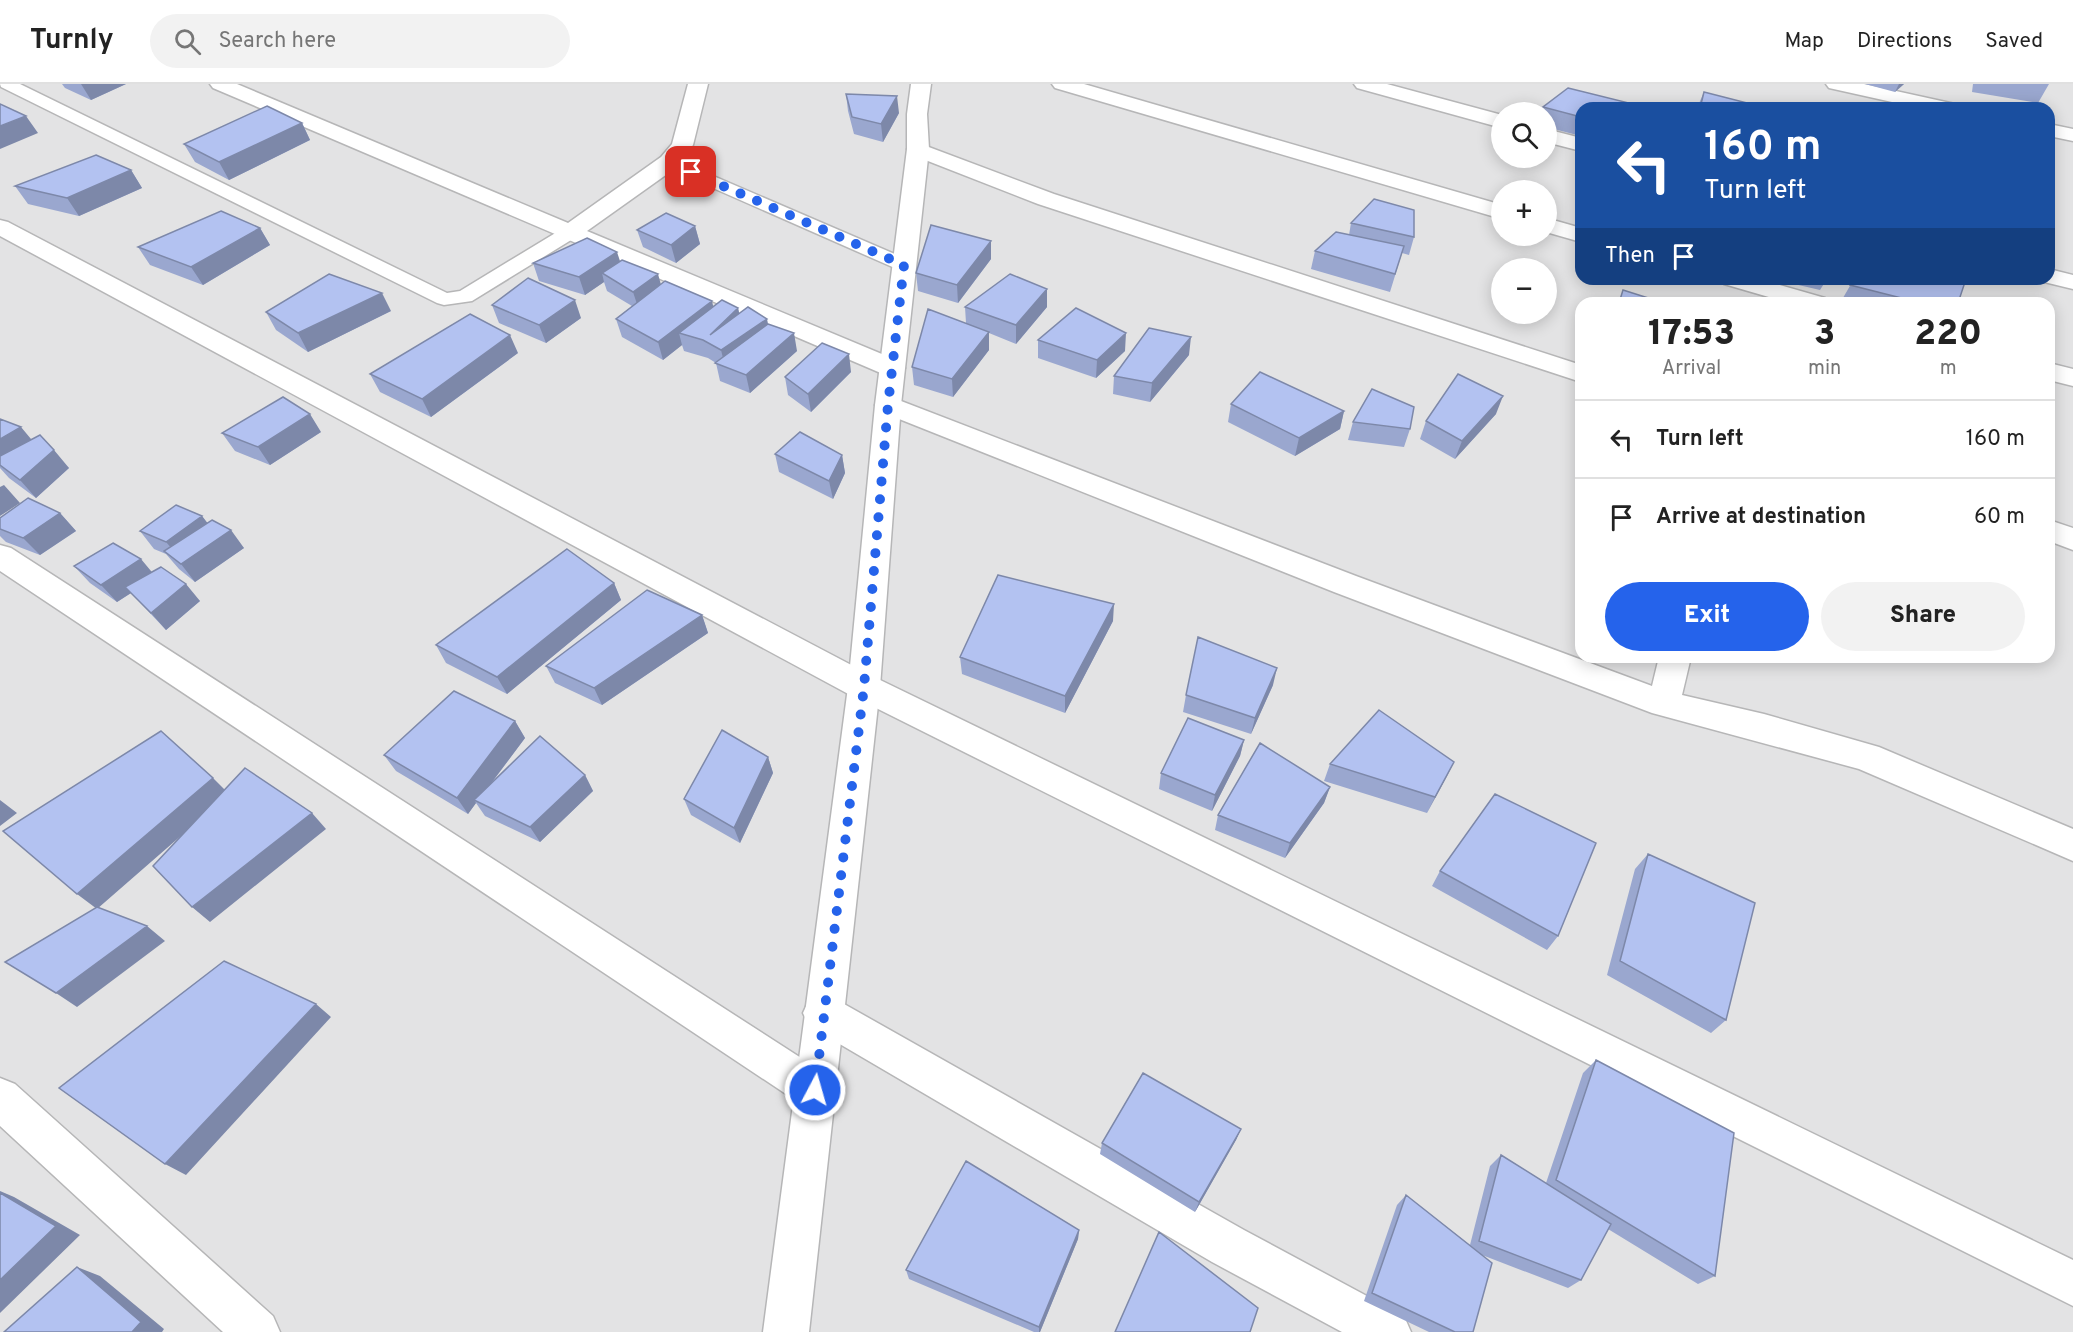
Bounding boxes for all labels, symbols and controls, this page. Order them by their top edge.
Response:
search box [150,14,570,68]
text: Turnly [30,23,114,59]
icon: search [171,25,204,58]
text: Search here [219,28,336,55]
text: Map [1784,28,1824,55]
text: Directions [1857,28,1952,55]
text: Saved [1985,28,2043,55]
map controls [1491,102,1557,324]
button: search [1491,102,1557,168]
text: 160 m [1704,122,1822,175]
icon: left [1605,126,1683,204]
pin [665,146,716,197]
icon: arrive [674,155,707,188]
text: Turn left [1704,174,1806,208]
button: + [1491,180,1557,246]
icon: arrive [1667,240,1700,273]
text: Then [1605,243,1655,270]
button: − [1491,258,1557,324]
text: 17:53 [1648,312,1735,358]
text: 3 [1814,312,1835,358]
text: 220 [1914,312,1982,358]
text: Arrival [1662,356,1721,382]
text: min [1808,356,1841,382]
text: m [1940,356,1957,382]
icon: left [1605,423,1638,456]
text: Turn left [1656,426,1744,453]
text: 160 m [1966,426,2025,453]
icon: arrive [1605,501,1638,534]
text: Arrive at destination [1656,504,1866,531]
text: 60 m [1974,504,2025,531]
button: Exit [1605,582,1809,651]
button: Share [1821,582,2025,651]
position arrow [783,1058,847,1122]

